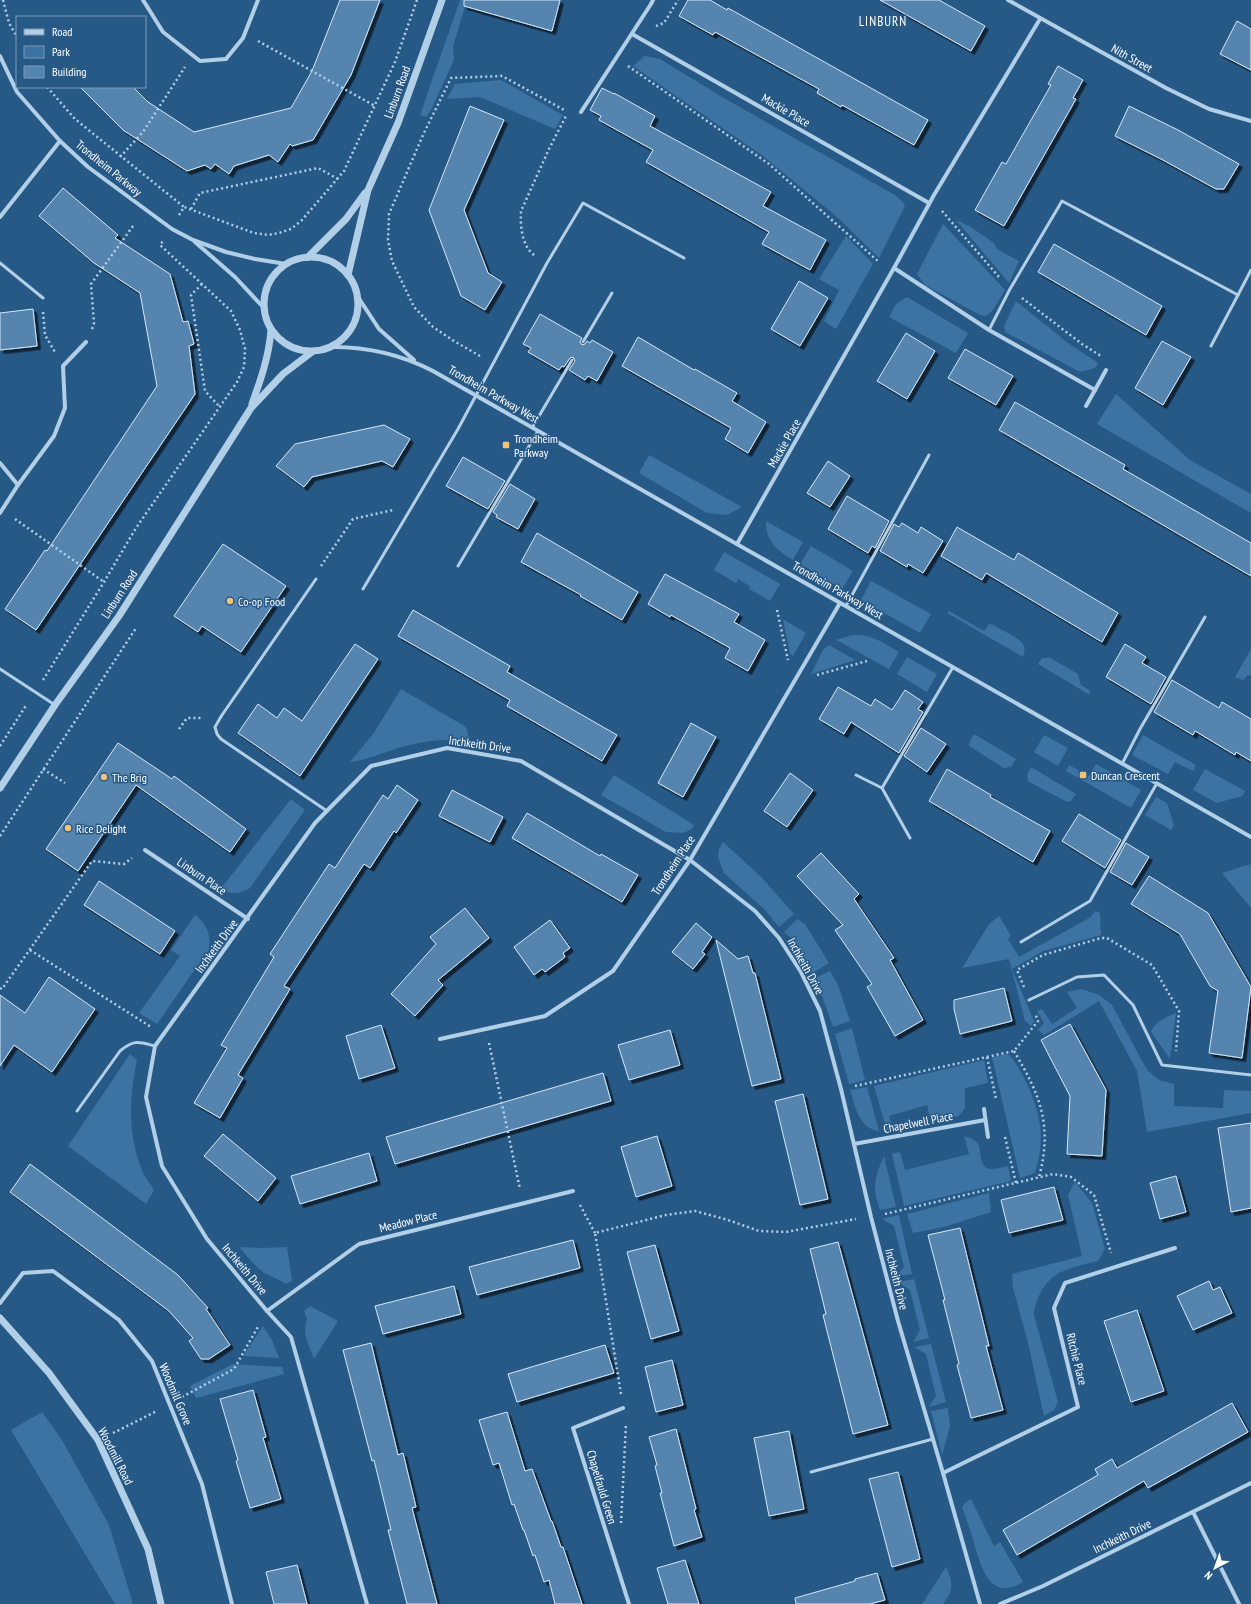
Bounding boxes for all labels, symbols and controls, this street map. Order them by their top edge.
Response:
district label: LINBURN [859,13,907,30]
legend [16,16,146,88]
text: Road [52,24,72,39]
street label: Nith Street [1109,41,1156,76]
text: Park [52,44,70,59]
text: Building [52,64,87,79]
street label: Linburn Road [381,64,413,120]
street label: Mackie Place [759,90,813,130]
street label: Trondheim Parkway [73,137,145,200]
street label: Trondheim Parkway West [446,362,543,427]
street label: Mackie Place [764,416,804,470]
place label: Trondheim Parkway [514,431,558,460]
marker: Trondheim Parkway [501,440,511,450]
street label: Trondheim Parkway West [790,558,887,623]
street label: Linburn Road [98,567,140,621]
place label: Co-op Food [238,594,285,609]
marker: Co-op Food [225,596,235,606]
street label: Inchkeith Drive [448,732,512,756]
place label: Duncan Crescent [1091,768,1161,783]
place label: The Brig [112,770,147,785]
marker: Duncan Crescent [1078,770,1088,780]
marker: The Brig [99,772,109,782]
place label: Rice Delight [76,821,127,836]
marker: Rice Delight [63,823,73,833]
street label: Trondheim Place [648,832,698,898]
street label: Linburn Place [174,854,230,898]
street label: Inchkeith Drive [192,916,241,976]
street label: Inchkeith Drive [784,935,828,997]
street label: Chapelwell Place [882,1108,954,1136]
street label: Meadow Place [378,1207,439,1235]
street label: Inchkeith Drive [219,1240,271,1298]
street label: Inchkeith Drive [882,1247,912,1311]
street label: Ritchie Place [1063,1331,1091,1387]
street label: Woodmill Grove [156,1361,196,1427]
street label: Woodmill Road [95,1425,137,1487]
street label: Chapelfauld Green [584,1448,620,1526]
street label: Inchkeith Drive [1091,1516,1153,1556]
north arrow [1195,1548,1235,1588]
text: N [1202,1568,1215,1583]

